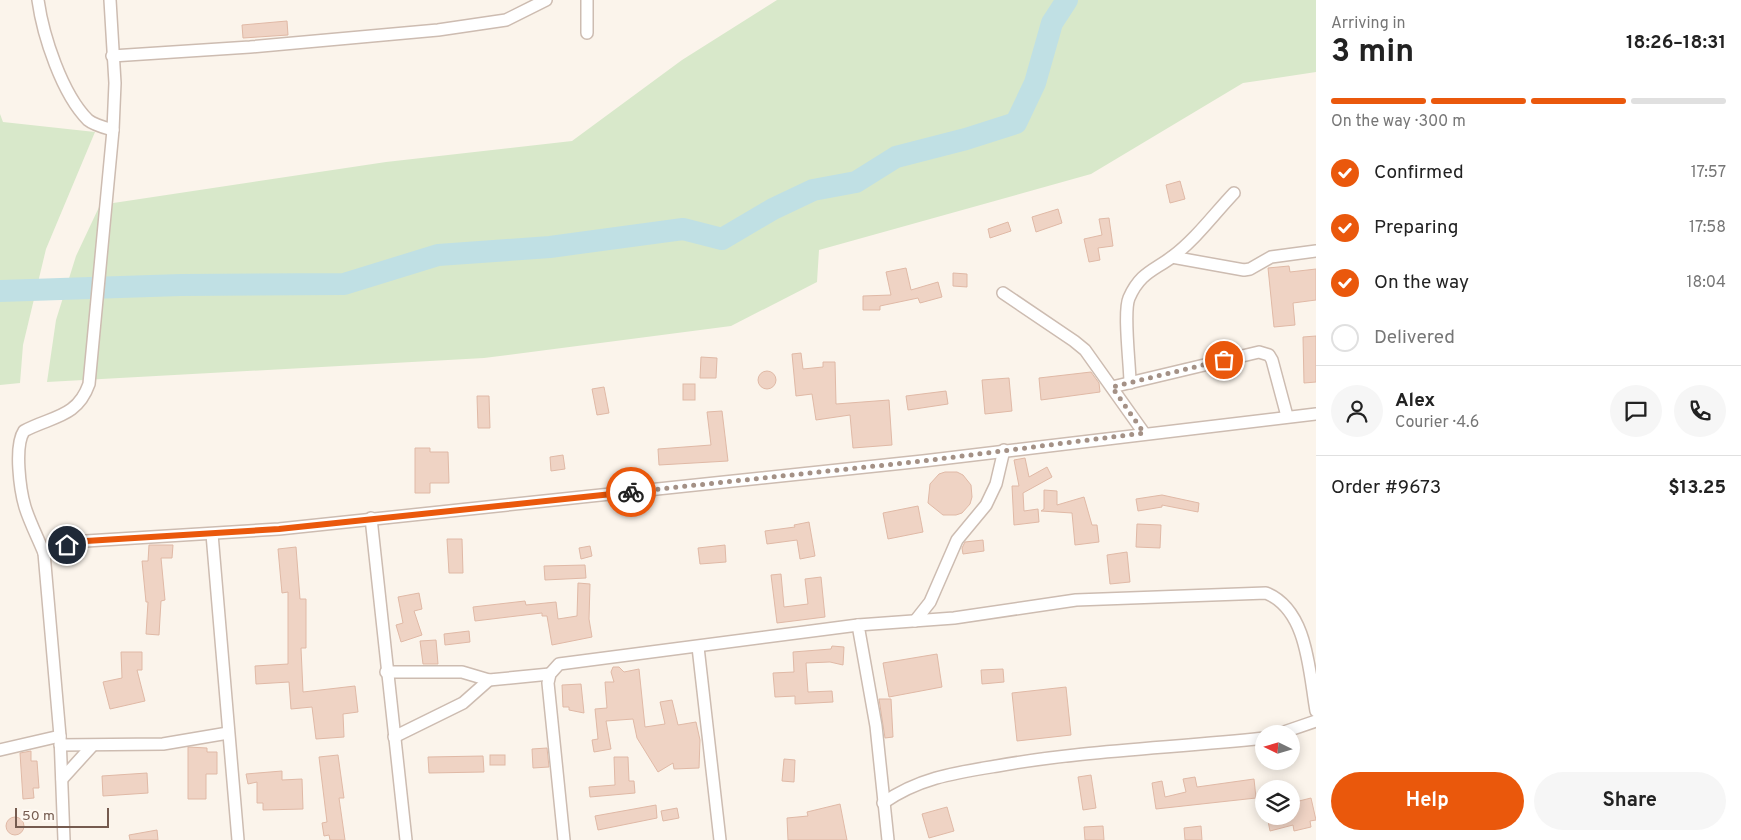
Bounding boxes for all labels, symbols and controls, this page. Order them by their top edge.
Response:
text: Arriving in [1331,14,1406,34]
text: 18:26–18:31 [1626,31,1726,55]
text: 3 min [1331,33,1414,73]
text: On the way · 300 m [1331,112,1466,132]
icon: check [1331,159,1359,187]
text: Confirmed [1374,161,1464,185]
text: 17:57 [1691,163,1726,183]
icon: check [1331,214,1359,242]
text: Preparing [1374,216,1458,240]
text: 17:58 [1689,218,1726,238]
icon: check [1331,269,1359,297]
text: On the way [1374,271,1469,295]
text: 18:04 [1686,273,1726,293]
text: Delivered [1374,326,1455,350]
pin [1203,339,1245,381]
icon: bag [1210,346,1238,374]
button: person [1331,385,1383,437]
button: chat [1610,385,1662,437]
button: phone [1674,385,1726,437]
text: Alex [1395,389,1435,413]
text: Courier · 4.6 [1395,413,1479,433]
courier [606,467,656,517]
text: Order #9673 [1331,476,1441,500]
text: $13.25 [1668,476,1726,500]
icon: bike [617,478,645,506]
pin [46,524,88,566]
icon: home [53,531,81,559]
north arrow [1255,725,1300,770]
map controls [1255,725,1300,825]
button: Help [1331,772,1524,830]
button: Share [1534,772,1726,830]
button: layers [1255,780,1300,825]
scale bar [15,805,109,828]
text: 50 m [22,808,55,825]

